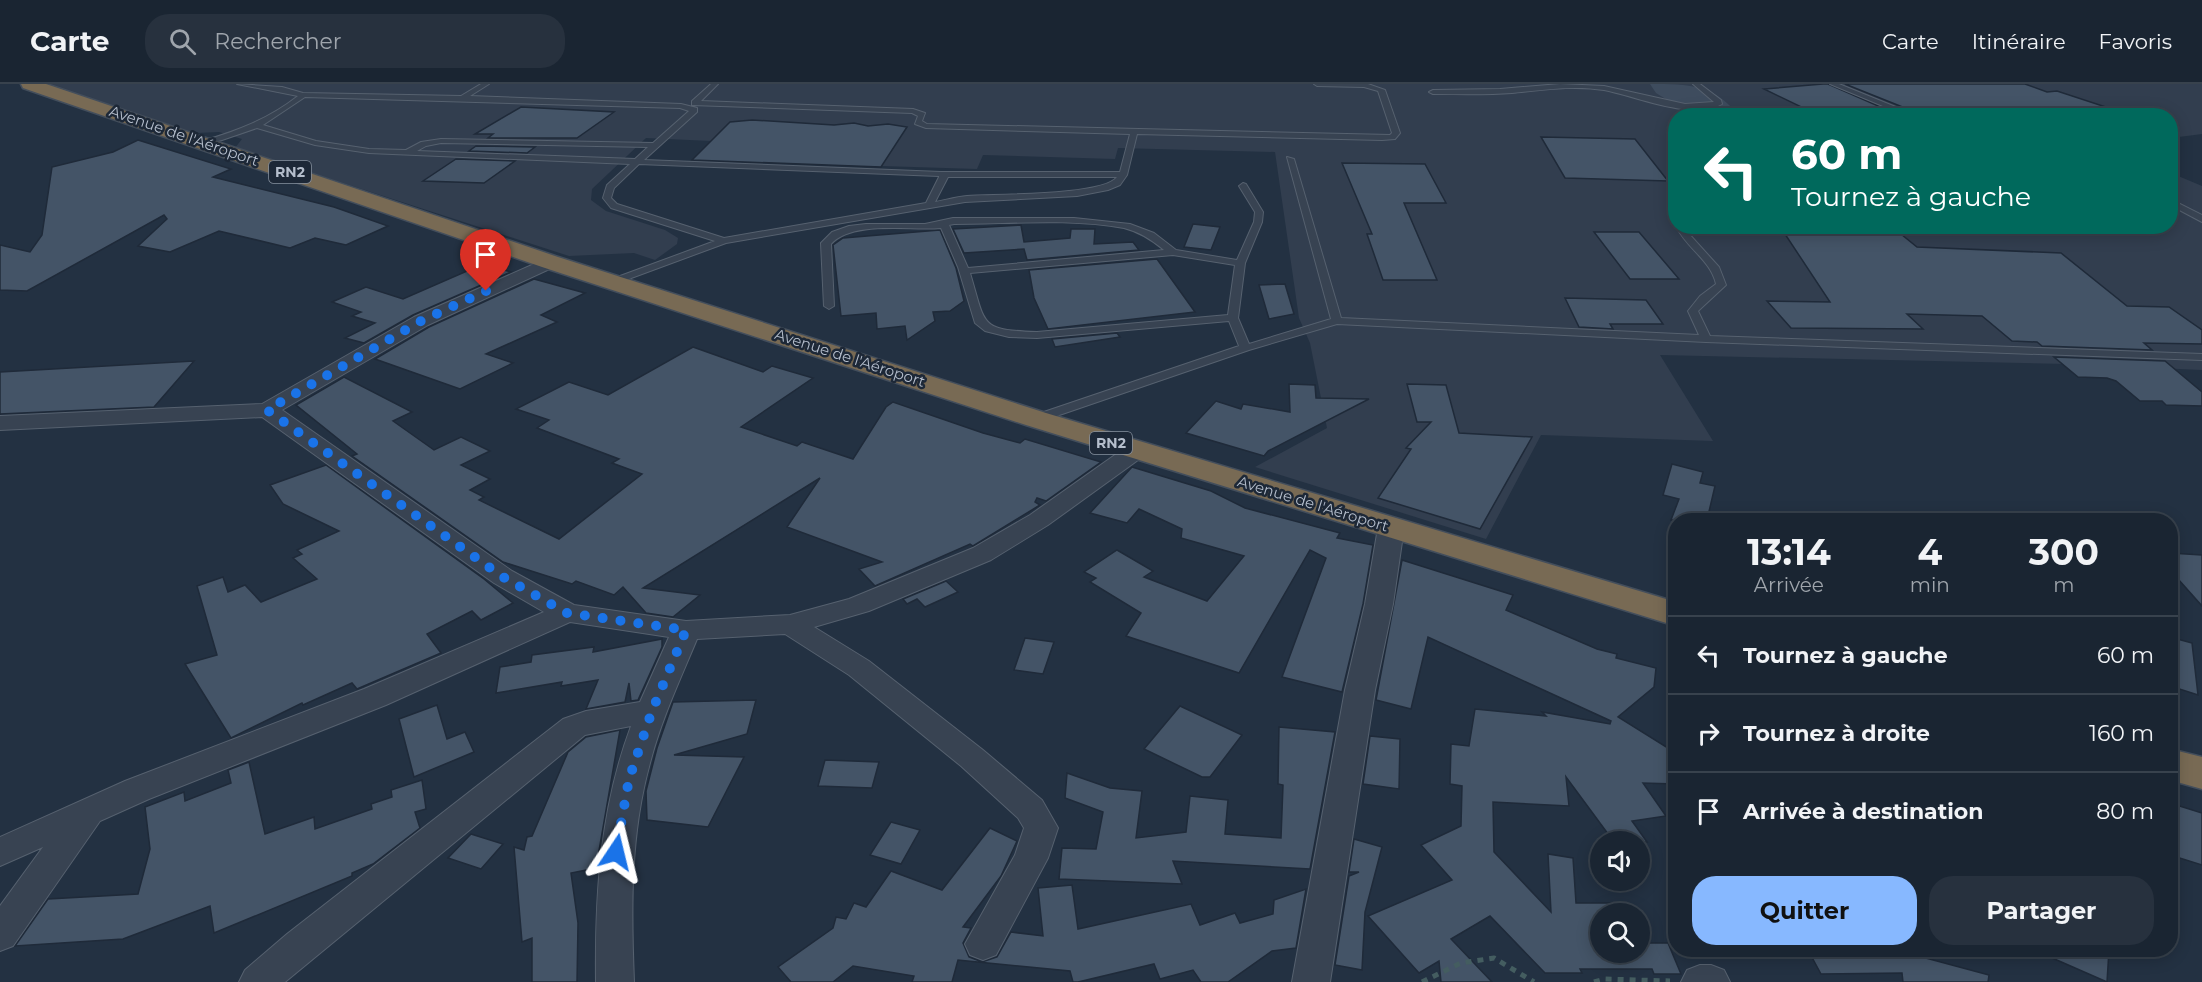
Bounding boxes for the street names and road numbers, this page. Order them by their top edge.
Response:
street label: Avenue de l'Aéroport [107,101,261,170]
road number: RN2 [269,161,311,183]
street label: Avenue de l'Aéroport [773,324,928,391]
road number: RN2 [1090,432,1132,454]
street label: Avenue de l'Aéroport [1235,471,1391,536]

